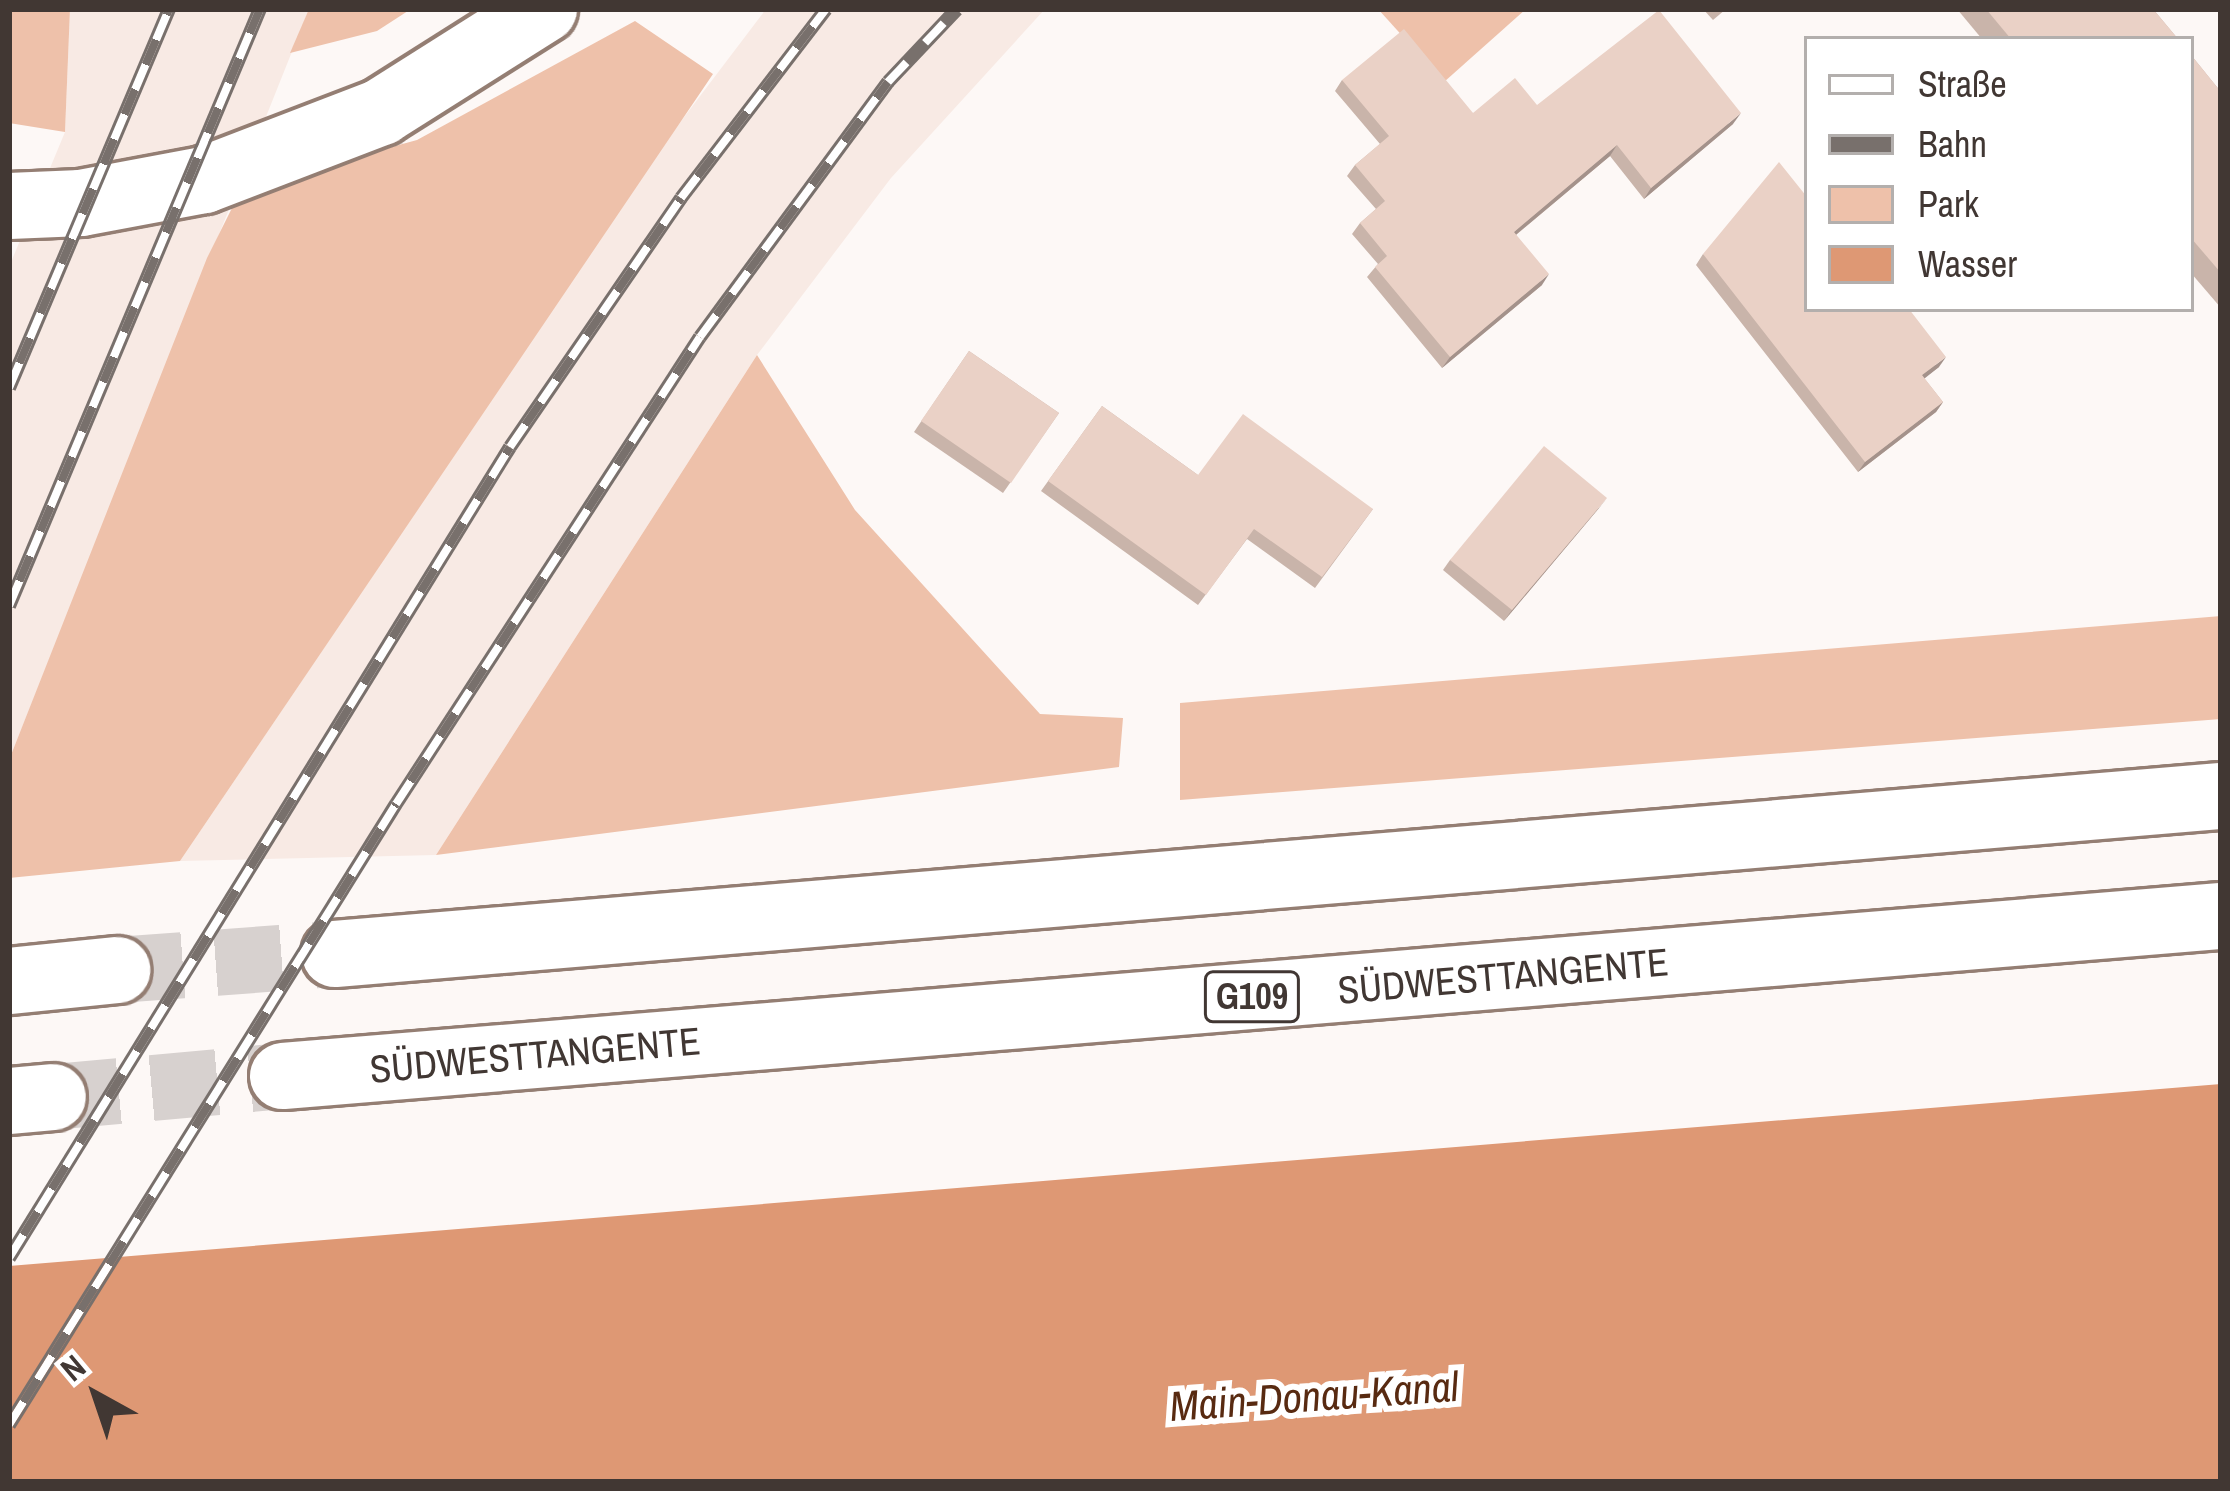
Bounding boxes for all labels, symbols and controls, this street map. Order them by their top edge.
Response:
legend [1804,36,2194,312]
text: Straße [1918,60,2007,108]
text: Bahn [1918,120,1987,168]
text: Park [1918,180,1979,228]
text: Wasser [1918,240,2017,288]
street label: SÜDWESTTANGENTE [1336,938,1670,1014]
road number: G109 [1201,967,1303,1027]
street label: SÜDWESTTANGENTE [368,1017,702,1093]
north arrow [36,1335,156,1455]
text: N [51,1344,94,1391]
water label: Main-Donau-Kanal [1168,1361,1460,1431]

